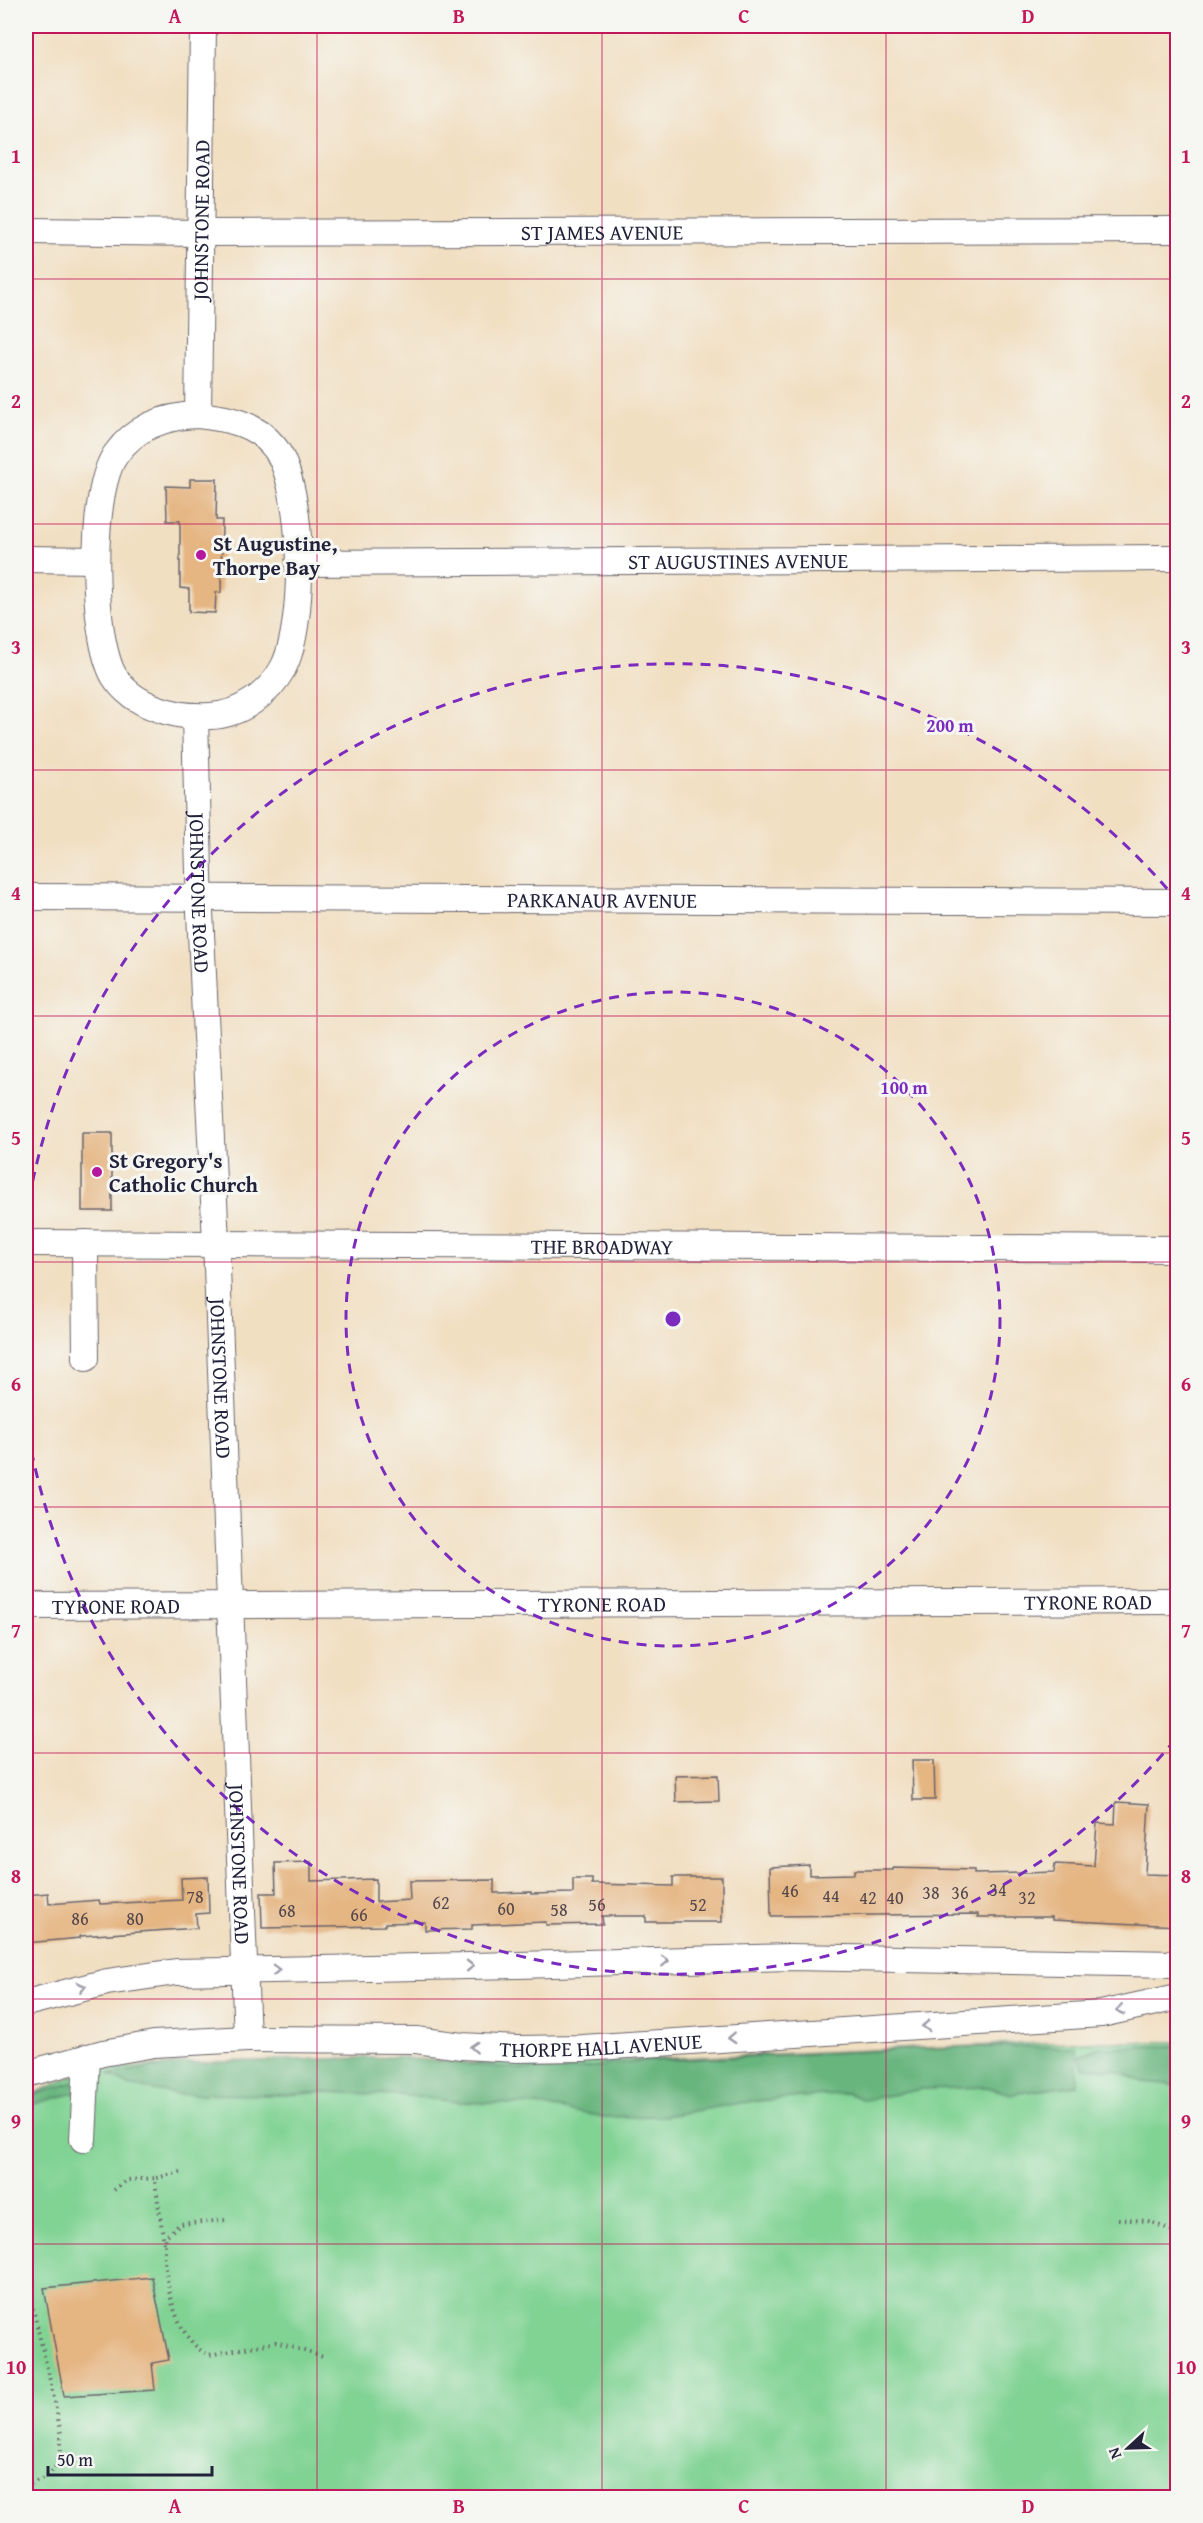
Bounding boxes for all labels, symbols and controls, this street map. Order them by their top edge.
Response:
text: A [169,1,182,30]
text: B [453,1,465,30]
text: C [738,1,750,30]
text: D [1021,1,1035,30]
street label: JOHNSTONE ROAD [184,140,217,304]
text: 1 [11,141,21,170]
text: 1 [1181,141,1191,170]
street label: ST JAMES AVENUE [521,216,684,248]
text: 2 [11,386,21,415]
text: 2 [1181,386,1191,415]
place label: St Augustine, Thorpe Bay [213,528,337,583]
street label: ST AUGUSTINES AVENUE [628,544,849,577]
marker: St Augustine, Thorpe Bay [194,548,208,562]
text: 3 [11,632,21,661]
text: 3 [1181,632,1191,661]
text: 200 m [926,712,974,739]
street label: JOHNSTONE ROAD [182,809,218,974]
text: 4 [11,878,21,907]
text: 4 [1181,878,1191,907]
street label: PARKANAUR AVENUE [507,884,697,915]
text: 100 m [880,1074,928,1101]
text: 5 [11,1123,21,1152]
text: 5 [1181,1123,1191,1152]
place label: St Gregory's Catholic Church [109,1145,259,1200]
marker: St Gregory's Catholic Church [90,1165,104,1179]
street label: THE BROADWAY [531,1230,674,1262]
street label: JOHNSTONE ROAD [203,1295,240,1459]
centre of rings [663,1309,683,1329]
text: 6 [11,1369,21,1398]
text: 6 [1181,1369,1191,1398]
street label: TYRONE ROAD [1024,1586,1152,1617]
street label: TYRONE ROAD [538,1588,666,1619]
street label: TYRONE ROAD [52,1590,180,1621]
text: 7 [11,1615,21,1644]
text: 7 [1181,1615,1191,1644]
street label: JOHNSTONE ROAD [221,1780,259,1945]
text: 8 [11,1861,21,1890]
text: 8 [1181,1861,1191,1890]
house number: 34 [989,1876,1007,1903]
house number: 46 [781,1877,799,1904]
house number: 38 [922,1879,940,1906]
house number: 36 [951,1879,969,1906]
house number: 44 [822,1882,840,1909]
house number: 78 [186,1883,204,1910]
house number: 42 [859,1884,877,1911]
house number: 40 [886,1884,904,1911]
house number: 32 [1018,1884,1036,1911]
house number: 62 [432,1889,450,1916]
house number: 56 [588,1891,606,1918]
house number: 52 [689,1891,707,1918]
house number: 60 [497,1895,515,1922]
house number: 58 [550,1896,568,1923]
house number: 68 [278,1897,296,1924]
house number: 66 [350,1901,368,1928]
house number: 86 [71,1905,89,1932]
house number: 80 [126,1905,144,1932]
one-way arrow [661,1954,670,1967]
one-way arrow [466,1960,475,1973]
one-way arrow [271,1964,280,1977]
one-way arrow [77,1982,87,1995]
one-way arrow [1116,2003,1126,2016]
one-way arrow [922,2020,931,2033]
street label: THORPE HALL AVENUE [499,2025,703,2065]
one-way arrow [727,2031,736,2044]
one-way arrow [470,2040,479,2053]
text: 9 [11,2106,21,2135]
text: 9 [1181,2106,1191,2135]
text: 10 [6,2352,26,2381]
text: 10 [1176,2352,1196,2381]
north arrow [1098,2418,1158,2478]
scale bar [48,2439,212,2477]
text: N [1101,2444,1127,2463]
text: 50 m [57,2446,93,2473]
text: A [169,2491,182,2520]
text: B [453,2491,465,2520]
text: C [738,2491,750,2520]
text: D [1021,2491,1035,2520]

